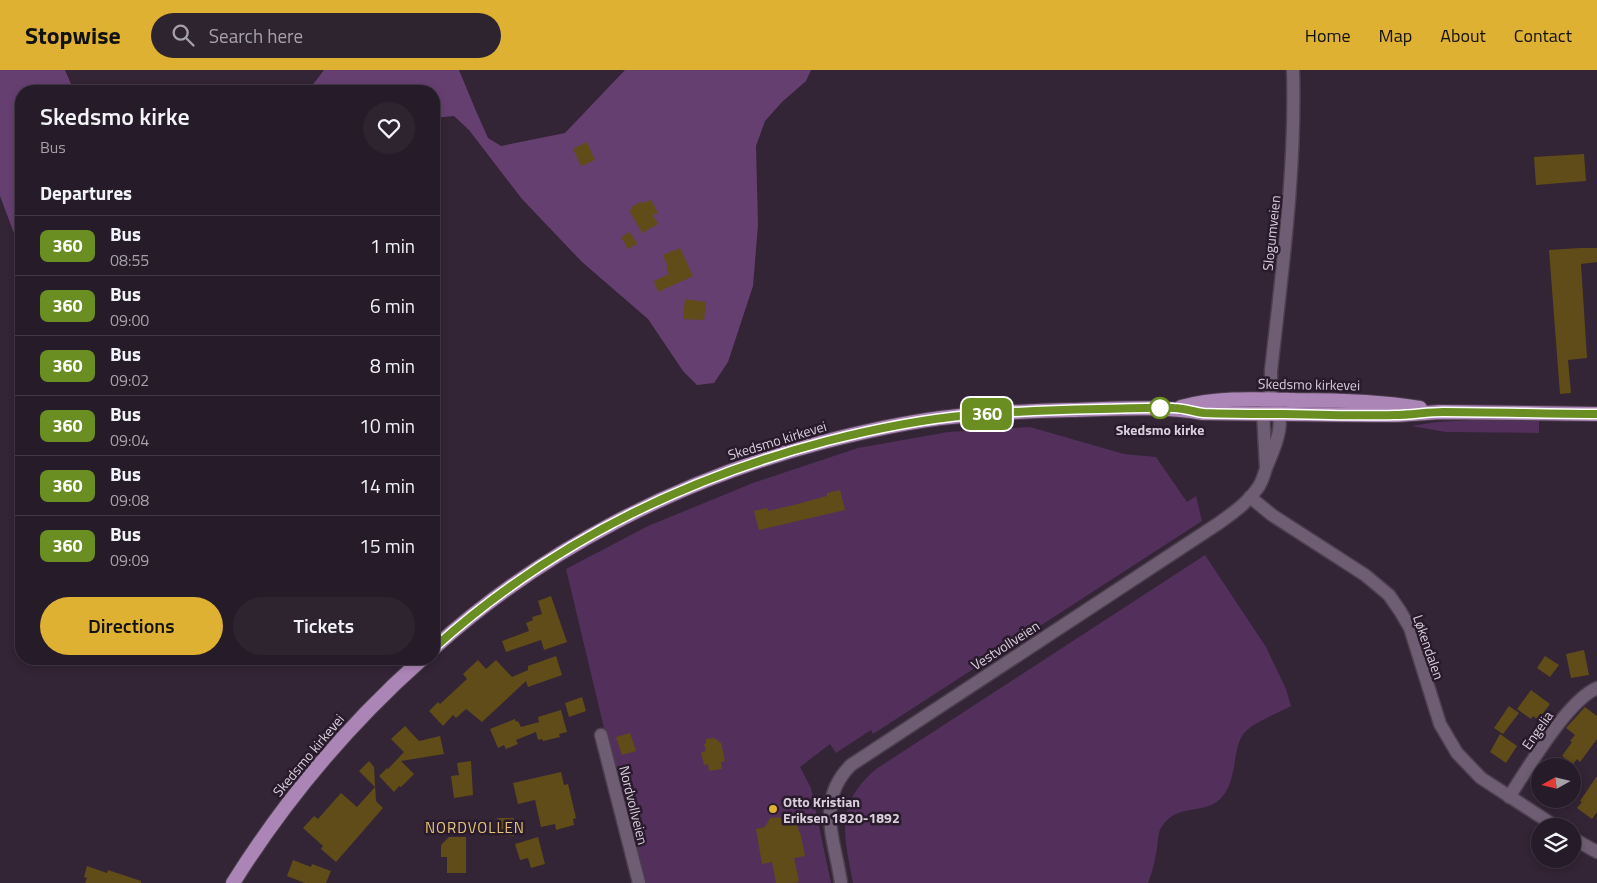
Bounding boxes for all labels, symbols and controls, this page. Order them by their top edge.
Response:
search box [151,13,501,58]
text: Stopwise [25,17,121,53]
icon: search [169,21,197,49]
text: Search here [209,21,303,50]
text: Home [1305,22,1351,49]
text: Map [1379,22,1412,49]
text: About [1440,22,1486,49]
text: Contact [1514,22,1572,49]
text: Skedsmo kirke [40,98,190,134]
button: heart [363,102,415,154]
text: Bus [40,135,66,159]
text: Departures [40,178,132,207]
street label: Slogumveien [1257,194,1285,272]
text: Bus [110,219,141,248]
text: 1 min [370,231,415,260]
text: 360 [52,232,83,259]
text: 08:55 [110,248,149,272]
text: Bus [110,279,141,308]
text: 6 min [370,291,415,320]
text: 360 [52,292,83,319]
text: 09:00 [110,308,149,332]
text: Bus [110,339,141,368]
text: 8 min [370,351,415,380]
text: 360 [52,352,83,379]
text: 09:02 [110,368,149,392]
street label: Skedsmo kirkevei [1258,373,1360,395]
marker: Skedsmo kirke [1149,397,1171,419]
line badge: 360 [958,398,1016,430]
text: Bus [110,399,141,428]
text: 360 [972,400,1002,427]
text: 10 min [359,411,415,440]
text: 360 [52,412,83,439]
street label: Skedsmo kirkevei [725,415,829,465]
place label: Skedsmo kirke [1116,419,1204,440]
text: 09:04 [110,428,149,452]
text: Bus [110,459,141,488]
text: 14 min [359,471,415,500]
text: 360 [52,472,83,499]
text: 09:08 [110,488,149,512]
text: Bus [110,519,141,548]
text: 15 min [359,531,415,560]
text: 360 [52,532,83,559]
text: 09:09 [110,548,149,572]
button: Directions [40,597,223,655]
button: Tickets [233,597,415,655]
street label: Løkendalen [1408,612,1450,682]
street label: Vestvollveien [967,615,1043,675]
street label: Engelia [1516,706,1558,754]
street label: Skedsmo kirkevei [267,709,349,801]
north arrow [1531,758,1581,808]
map controls [1531,758,1581,868]
street label: Nordvollveien [614,763,654,847]
place label: Otto Kristian Eriksen 1820-1892 [783,791,900,828]
marker: Otto Kristian Eriksen 1820-1892 [767,803,779,815]
district label: NORDVOLLEN [425,816,525,839]
button: layers [1531,818,1581,868]

